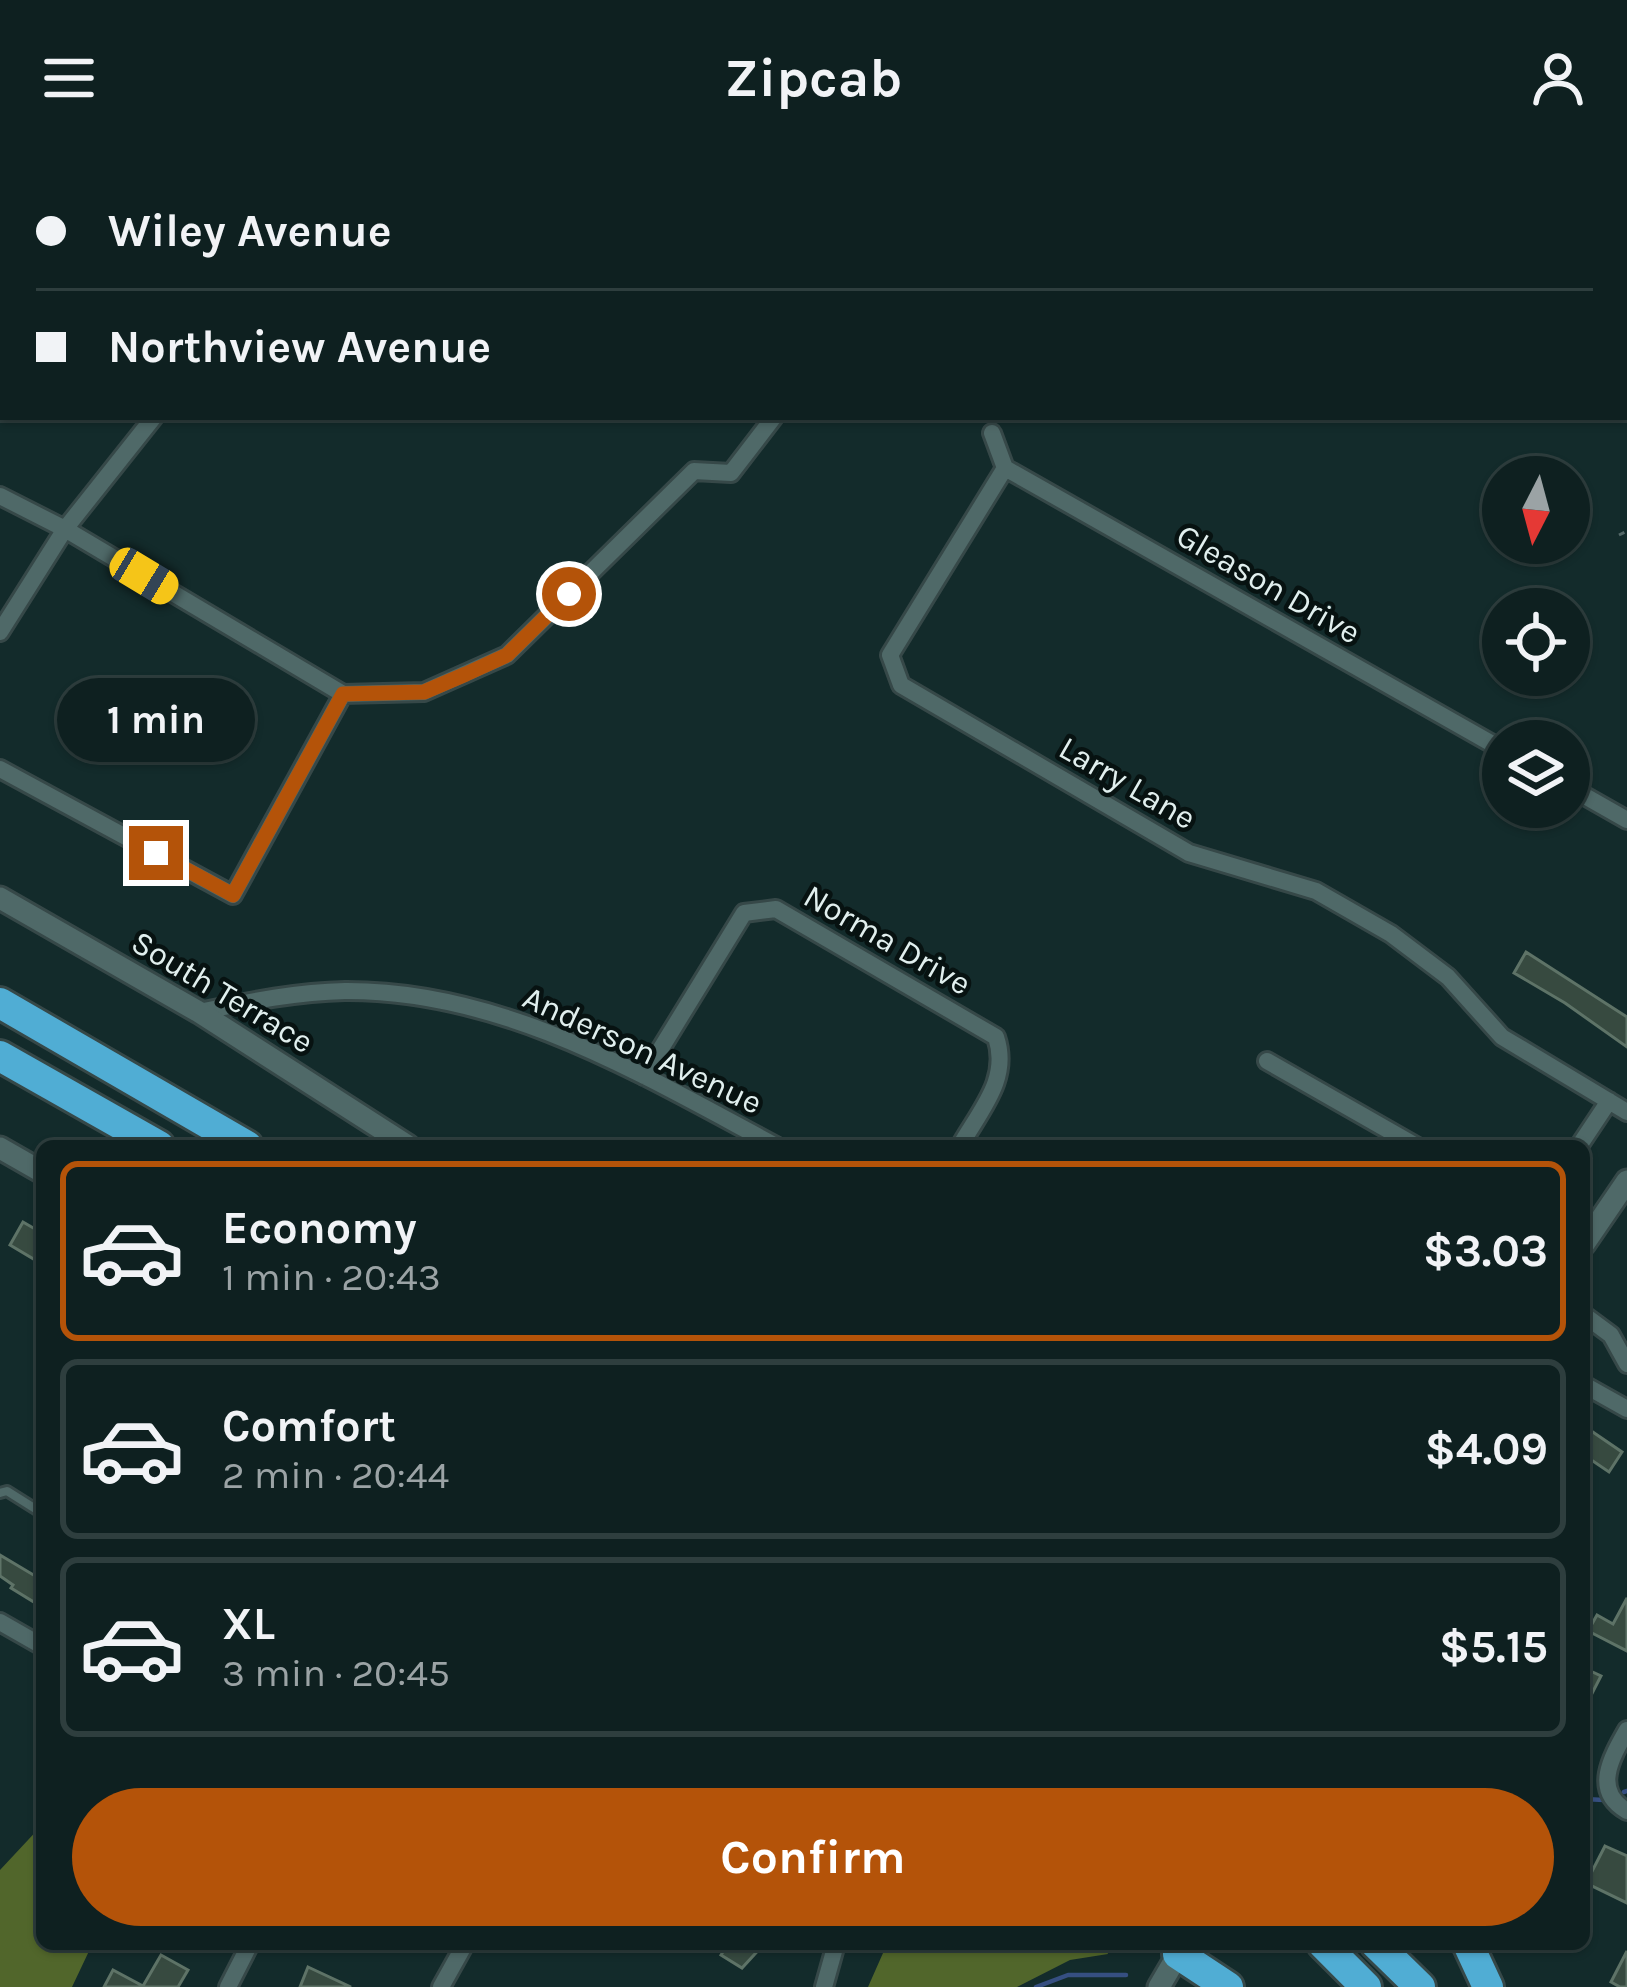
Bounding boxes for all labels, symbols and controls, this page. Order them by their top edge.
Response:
icon: menu [36,45,102,111]
icon: person [1525,45,1591,111]
text: Zipcab [725,46,902,110]
text: Wiley Avenue [108,205,392,257]
text: Northview Avenue [108,321,491,373]
north arrow [1482,456,1590,564]
map controls [1482,456,1590,828]
street label: Gleason Drive [1170,516,1367,652]
car [104,542,184,610]
route start [542,567,596,621]
button: locate [1482,588,1590,696]
callout: 1 min [57,679,255,763]
text: 1 min [107,697,205,743]
button: layers [1482,720,1590,828]
street label: Larry Lane [1053,729,1202,837]
route end [129,826,183,880]
street label: Norma Drive [797,877,978,1003]
street label: South Terrace [125,923,320,1061]
street label: Anderson Avenue [517,978,768,1122]
icon: car [78,1197,186,1305]
text: Economy [222,1202,417,1254]
text: $3.03 [1423,1225,1548,1277]
text: 1 min · 20:43 [222,1254,441,1300]
icon: car [78,1395,186,1503]
text: Comfort [222,1400,396,1452]
text: $4.09 [1425,1423,1548,1475]
text: 2 min · 20:44 [222,1452,449,1498]
icon: car [78,1593,186,1701]
text: XL [222,1598,275,1650]
text: $5.15 [1439,1621,1548,1673]
text: 3 min · 20:45 [222,1650,450,1696]
button: Confirm [72,1788,1554,1926]

